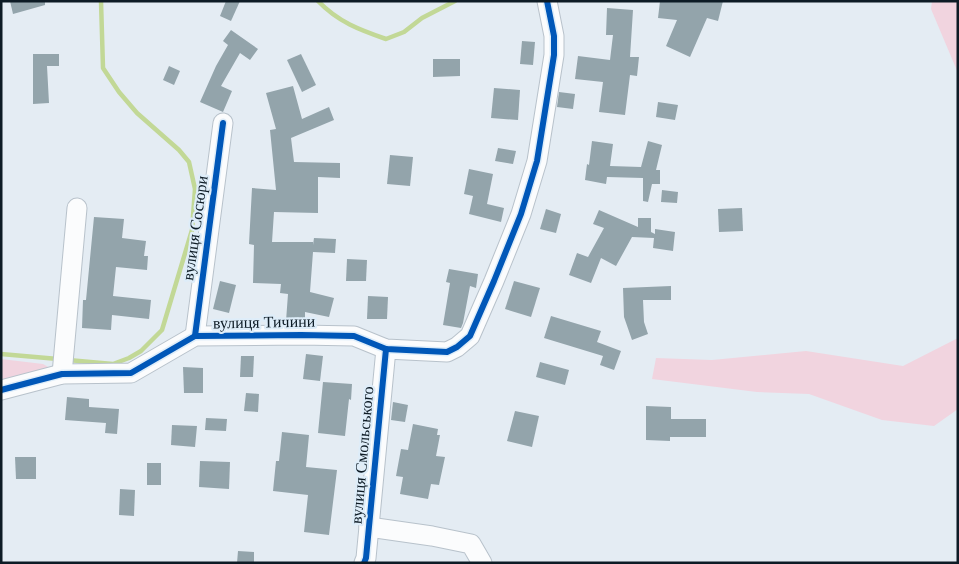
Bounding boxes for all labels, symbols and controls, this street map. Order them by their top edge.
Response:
street label: вулиця Сосюри [179,174,212,282]
street label: вулиця Тичини [213,313,316,332]
street label: вулиця Смольського [348,385,377,525]

